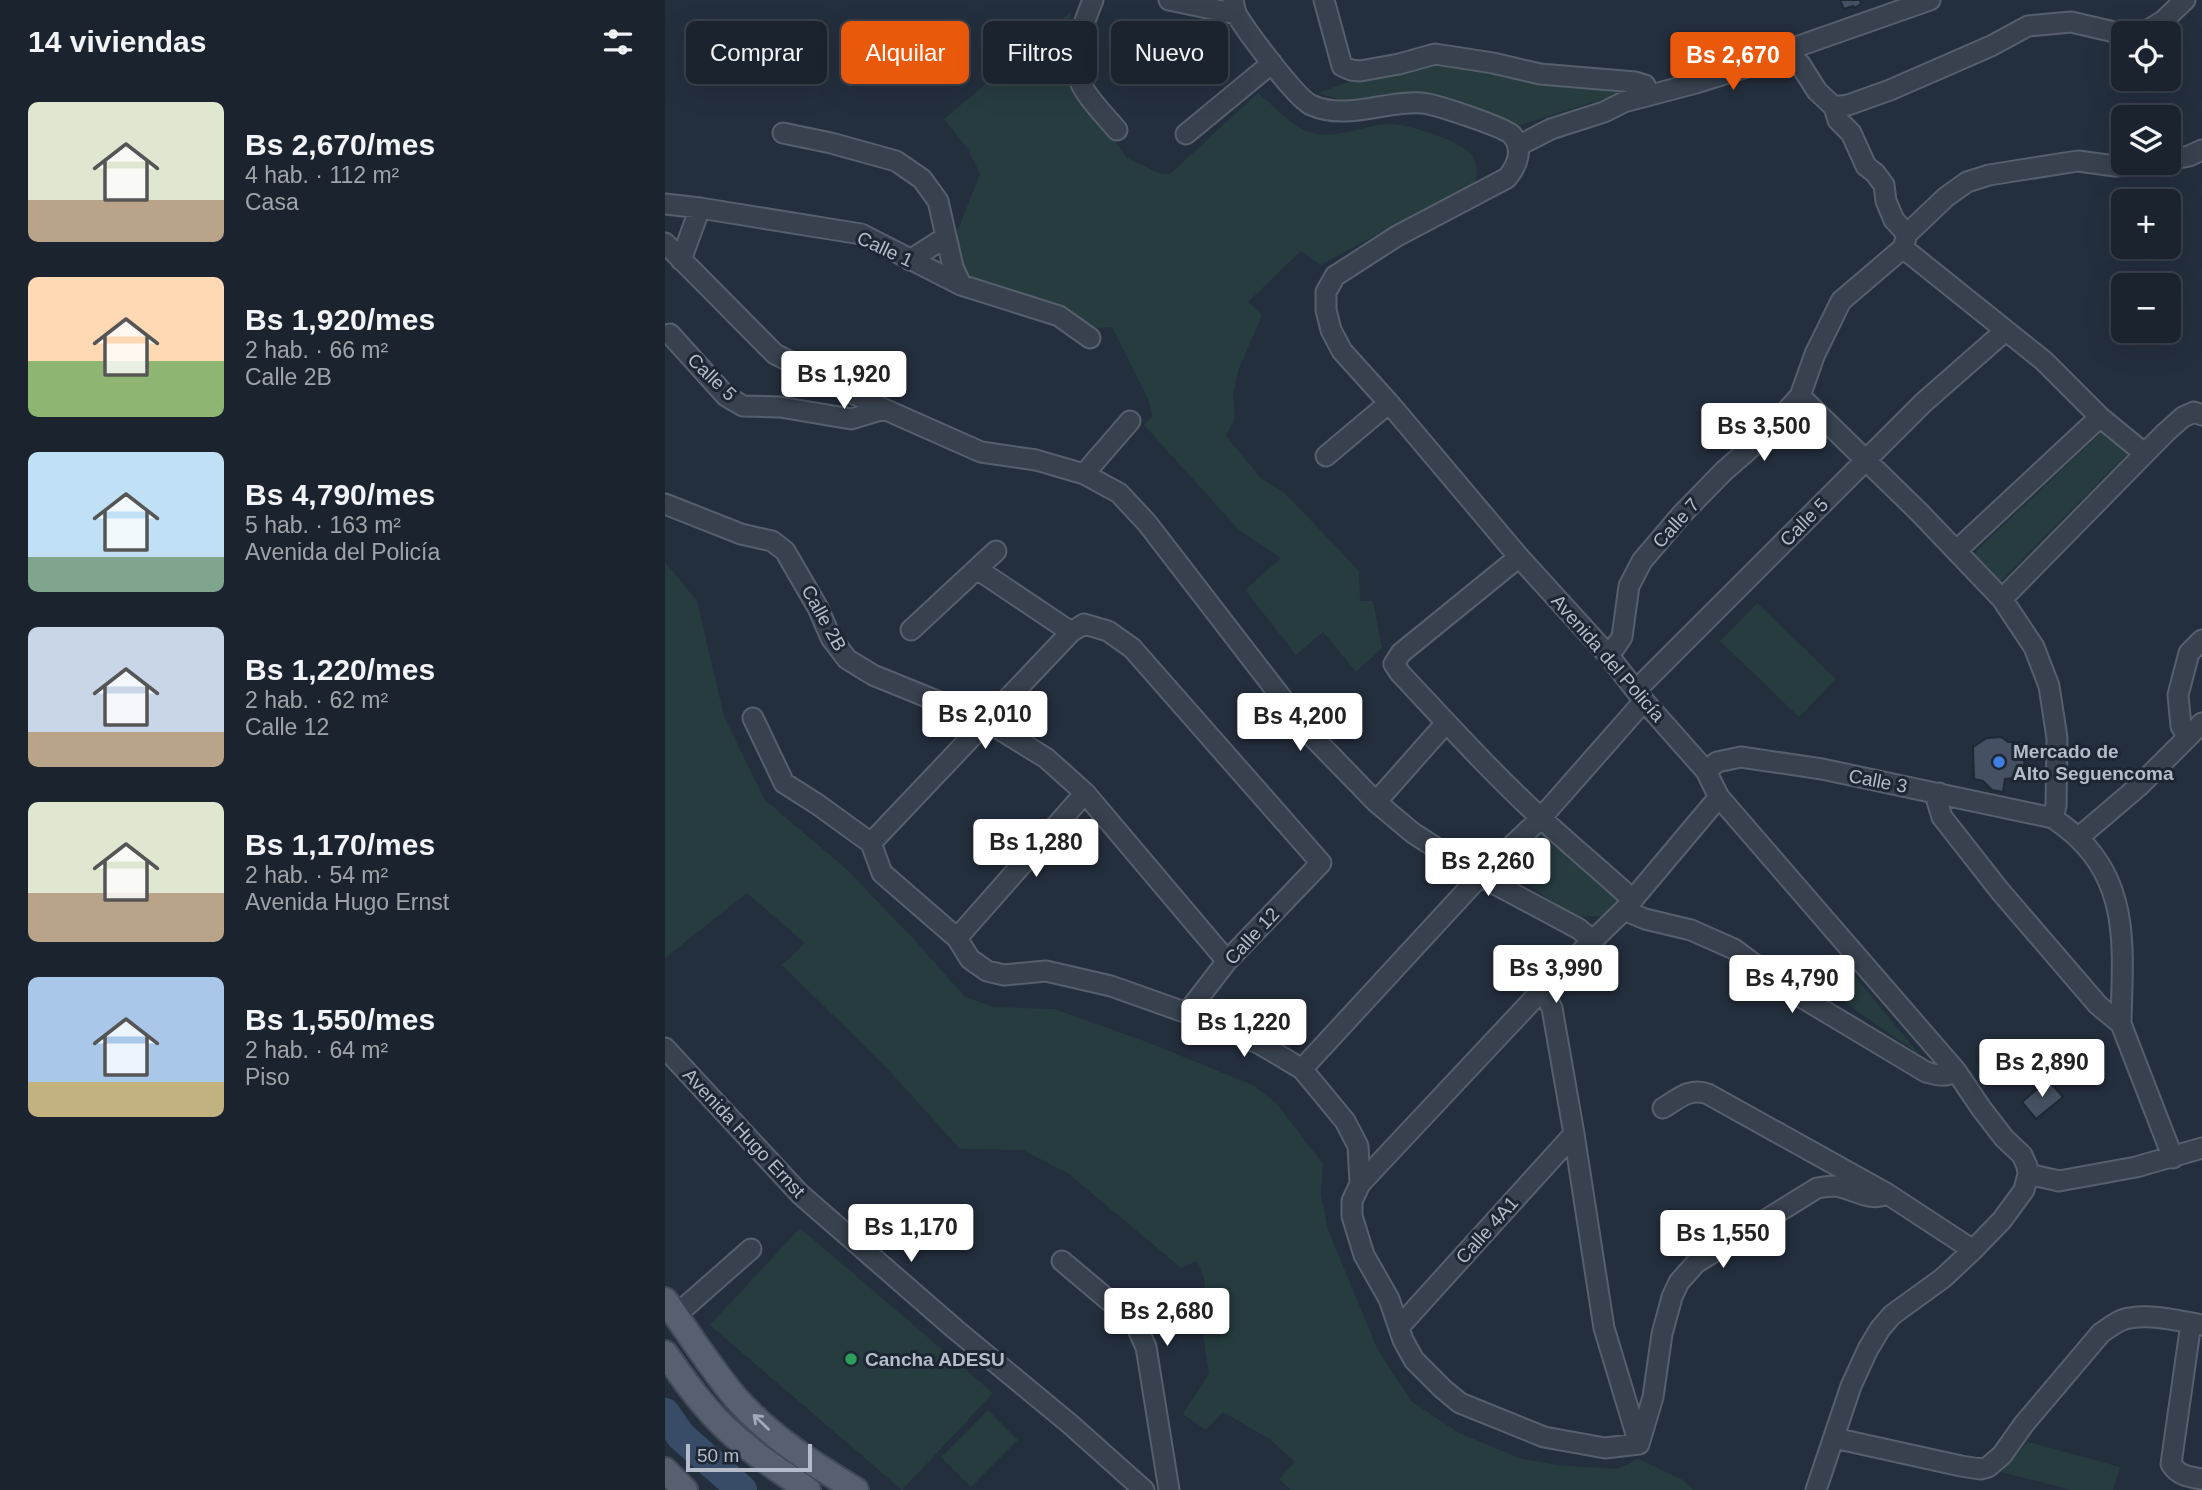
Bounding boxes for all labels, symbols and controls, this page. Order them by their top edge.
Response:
chip: Comprar [686,21,827,84]
chip: Alquilar [841,21,969,84]
chip: Filtros [983,21,1097,84]
chip: Nuevo [1111,21,1228,84]
map controls [2111,21,2181,343]
button: locate [2111,21,2181,91]
icon: filters [599,23,637,61]
text: 14 viviendas [28,25,206,58]
pin: Bs 2,670 [1661,32,1805,92]
text: Bs 2,670 [1686,42,1780,68]
button: layers [2111,105,2181,175]
text: Bs 2,670/mes [245,128,435,161]
icon: home [84,130,168,214]
text: 4 hab. · 112 m² [245,162,399,188]
text: Casa [245,189,299,215]
button: + [2111,189,2181,259]
street label: Calle 1 [854,227,916,271]
button: − [2111,273,2181,343]
text: Bs 1,920/mes [245,303,435,336]
icon: home [84,305,168,389]
text: 2 hab. · 66 m² [245,337,388,363]
street label: Calle 5 [683,349,741,405]
pin: Bs 1,920 [772,352,916,411]
text: Bs 1,920 [797,361,891,387]
text: Calle 2B [245,364,332,390]
pin: Bs 3,500 [1692,404,1836,463]
text: Bs 3,500 [1717,413,1811,439]
text: Bs 4,790/mes [245,478,435,511]
icon: home [84,480,168,564]
street label: Calle 7 [1648,494,1704,552]
street label: Calle 5 [1776,494,1832,550]
text: 5 hab. · 163 m² [245,512,401,538]
text: Avenida del Policía [245,539,440,565]
street label: Calle 2B [797,581,851,655]
street label: Avenida del Policía [1547,590,1669,726]
text: Bs 1,220/mes [245,653,435,686]
icon: home [84,655,168,739]
text: 2 hab. · 62 m² [245,687,388,713]
pin: Bs 2,010 [913,692,1057,751]
pin: Bs 4,200 [1228,694,1372,753]
text: Bs 2,010 [938,701,1032,727]
text: Bs 4,200 [1253,703,1347,729]
text: Calle 12 [245,714,329,740]
place label: Mercado de Alto Seguencoma [2013,741,2174,784]
marker: Mercado de Alto Seguencoma [1991,754,2007,770]
street label: Calle 3 [1847,765,1909,797]
pin: Bs 1,280 [964,820,1108,879]
text: Bs 1,170/mes [245,828,435,861]
text: Bs 1,280 [989,829,1083,855]
icon: home [84,830,168,914]
pin: Bs 2,260 [1416,838,1560,898]
text: Bs 2,260 [1441,848,1535,874]
text: 2 hab. · 54 m² [245,862,388,888]
text: Avenida Hugo Ernst [245,889,449,915]
street label: Calle 12 [1221,903,1283,969]
pin: Bs 3,990 [1484,946,1628,1005]
text: Bs 3,990 [1509,955,1603,981]
pin: Bs 4,790 [1720,956,1864,1015]
text: Bs 4,790 [1745,965,1839,991]
pin: Bs 1,220 [1172,1000,1316,1059]
text: Bs 1,550/mes [245,1003,435,1036]
icon: home [84,1005,168,1089]
text: Bs 1,220 [1197,1009,1291,1035]
text: 2 hab. · 64 m² [245,1037,388,1063]
pin: Bs 2,890 [1970,1040,2114,1099]
text: Bs 2,890 [1995,1049,2089,1075]
text: Piso [245,1064,290,1090]
street label: Avenida Hugo Ernst [679,1064,810,1202]
street label: Calle 4A1 [1452,1192,1522,1268]
pin: Bs 1,170 [839,1204,983,1264]
pin: Bs 1,550 [1651,1210,1795,1270]
text: Bs 1,170 [864,1214,958,1240]
text: Bs 1,550 [1676,1220,1770,1246]
pin: Bs 2,680 [1095,1288,1239,1348]
text: Bs 2,680 [1120,1298,1214,1324]
place label: Cancha ADESU [865,1349,1005,1370]
marker: Cancha ADESU [843,1351,859,1367]
one-way arrow [753,1414,770,1431]
scale bar [686,1441,812,1473]
text: 50 m [697,1445,739,1466]

